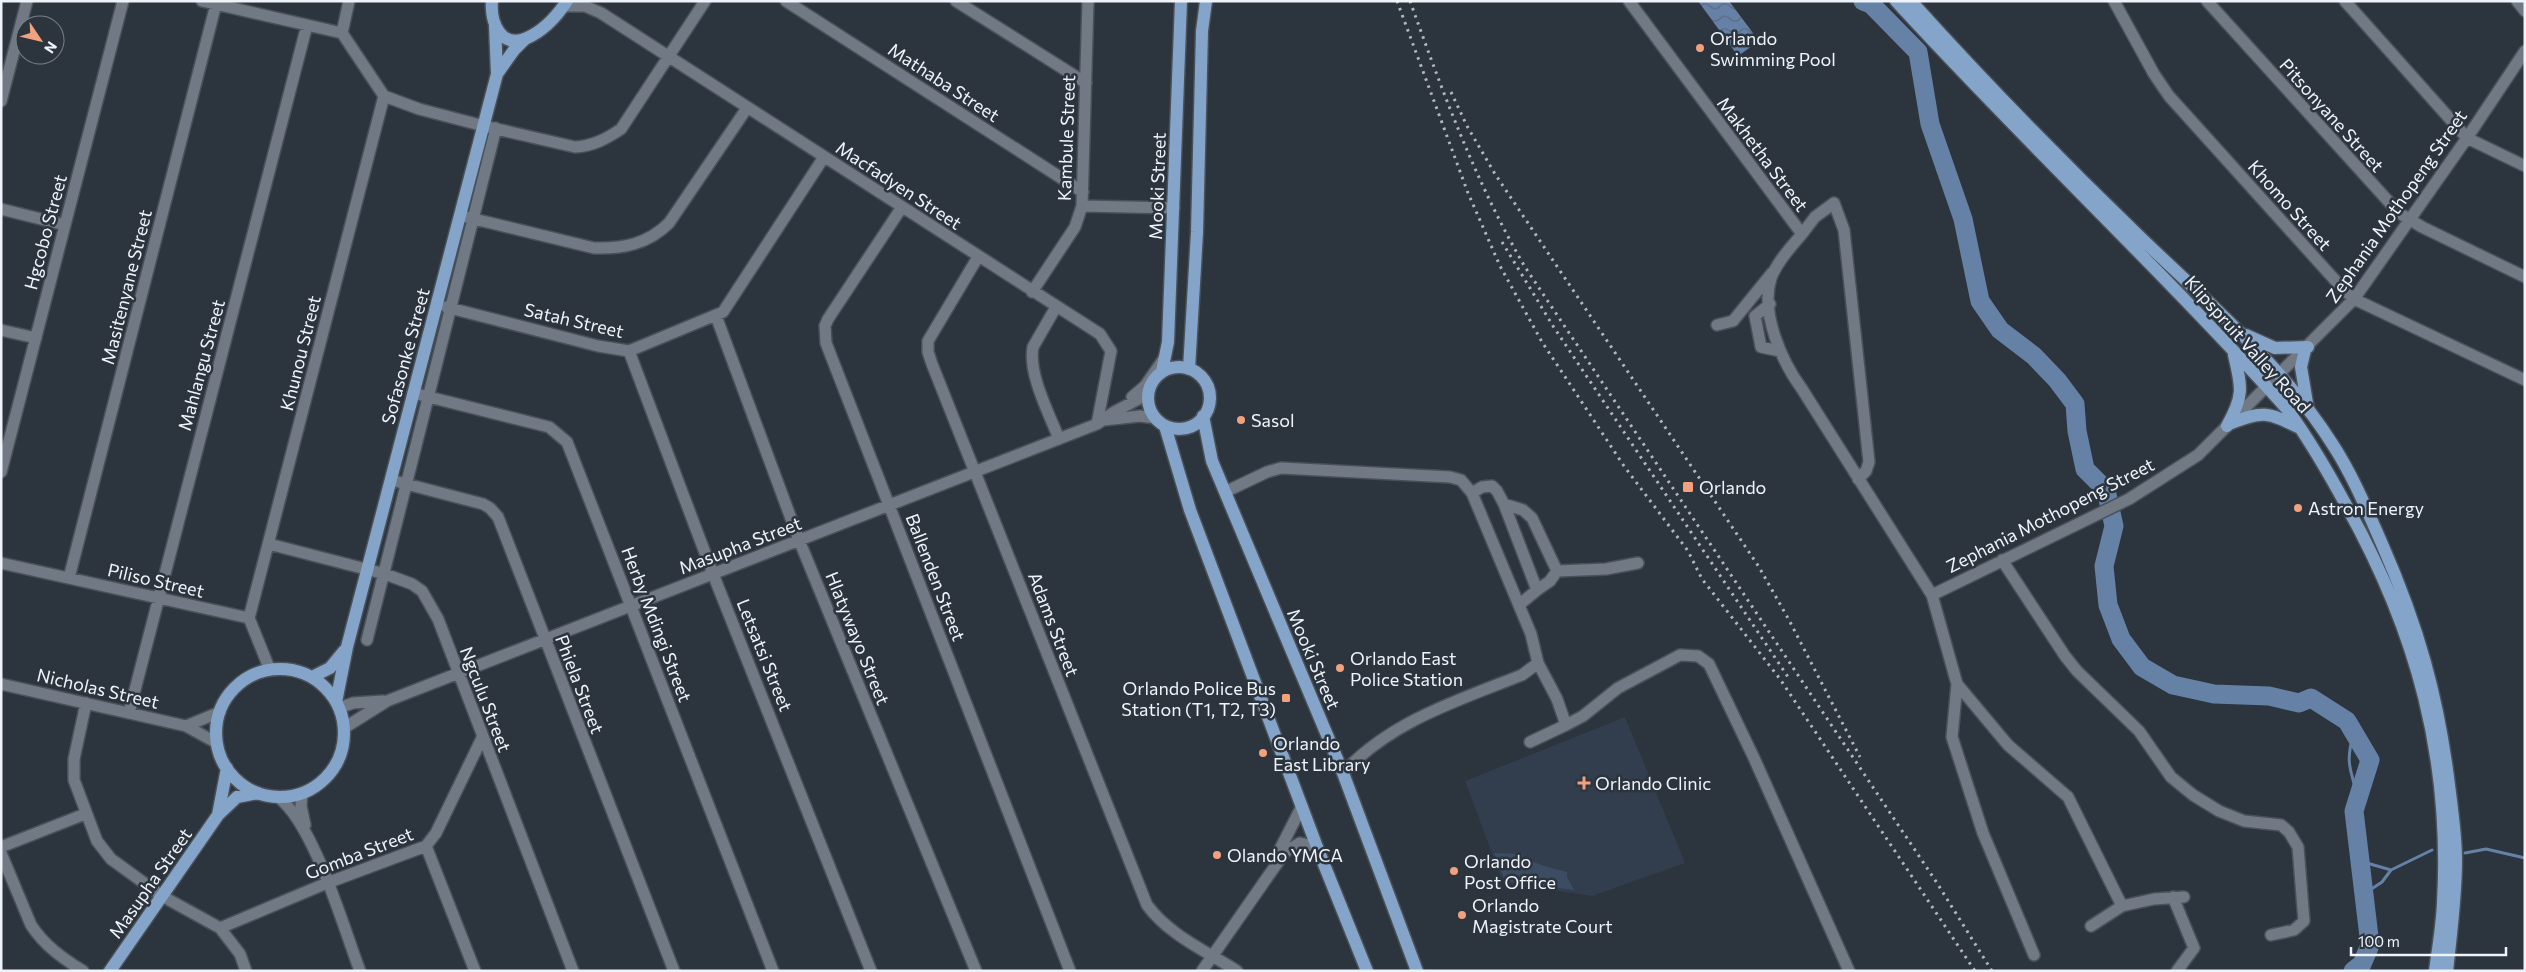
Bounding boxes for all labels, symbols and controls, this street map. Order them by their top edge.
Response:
north arrow [15,15,65,65]
place label: Orlando Swimming Pool [1710,27,1836,70]
street label: Mathaba Street [884,38,1004,126]
text: N [41,39,61,57]
marker: Orlando Swimming Pool [1694,42,1706,54]
street label: Pitsonyane Street [2275,54,2389,176]
street label: Kambule Street [1053,75,1079,201]
street label: Makhetha Street [1713,93,1813,215]
street label: Zephania Mothopeng Street [2321,105,2471,307]
street label: Mooki Street [1144,132,1170,240]
street label: Macfadyen Street [832,136,966,234]
street label: Khomo Street [2244,155,2336,255]
street label: Hgcobo Street [19,172,71,292]
street label: Masitenyane Street [96,207,156,367]
street label: Klipspruit Valley Road [2181,271,2315,417]
street label: Sofasonke Street [376,286,434,426]
street label: Khunou Street [275,293,325,413]
street label: Mahlangu Street [173,297,229,433]
street label: Satah Street [522,298,626,342]
place label: Sasol [1251,409,1295,431]
marker: Sasol [1235,414,1247,426]
street label: Zephania Mothopeng Street [1942,453,2158,577]
place label: Orlando [1699,476,1766,498]
marker: Orlando [1681,480,1695,494]
place label: Astron Energy [2308,497,2424,519]
marker: Astron Energy [2292,502,2304,514]
street label: Ballenden Street [902,510,970,644]
street label: Masupha Street [676,512,804,578]
street label: Herby Mdingi Street [617,543,697,705]
street label: Piliso Street [106,558,206,602]
street label: Hlatywayo Street [821,568,895,708]
street label: Adams Street [1024,569,1084,679]
street label: Letsatsi Street [732,596,798,714]
street label: Mooki Street [1283,605,1345,713]
street label: Phiela Street [551,631,609,737]
street label: Ngculu Street [456,643,516,755]
place label: Orlando East Police Station [1350,647,1463,690]
marker: Orlando East Police Station [1334,662,1346,674]
street label: Nicholas Street [35,663,161,713]
place label: Orlando Police Bus Station (T1, T2, T3) [1121,677,1276,720]
marker: Orlando Police Bus Station (T1, T2, T3) [1280,692,1292,704]
place label: Orlando East Library [1273,732,1371,775]
marker: Orlando East Library [1257,747,1269,759]
place label: Orlando Clinic [1595,772,1711,794]
marker: Orlando Clinic [1577,776,1591,790]
street label: Gomba Street [302,822,416,884]
street label: Masupha Street [104,824,196,942]
place label: Olando YMCA [1227,844,1343,866]
marker: Olando YMCA [1211,849,1223,861]
place label: Orlando Post Office [1464,850,1556,893]
marker: Orlando Post Office [1448,865,1460,877]
place label: Orlando Magistrate Court [1472,894,1613,937]
marker: Orlando Magistrate Court [1456,909,1468,921]
scale bar [2351,924,2506,956]
text: 100 m [2358,932,2400,950]

